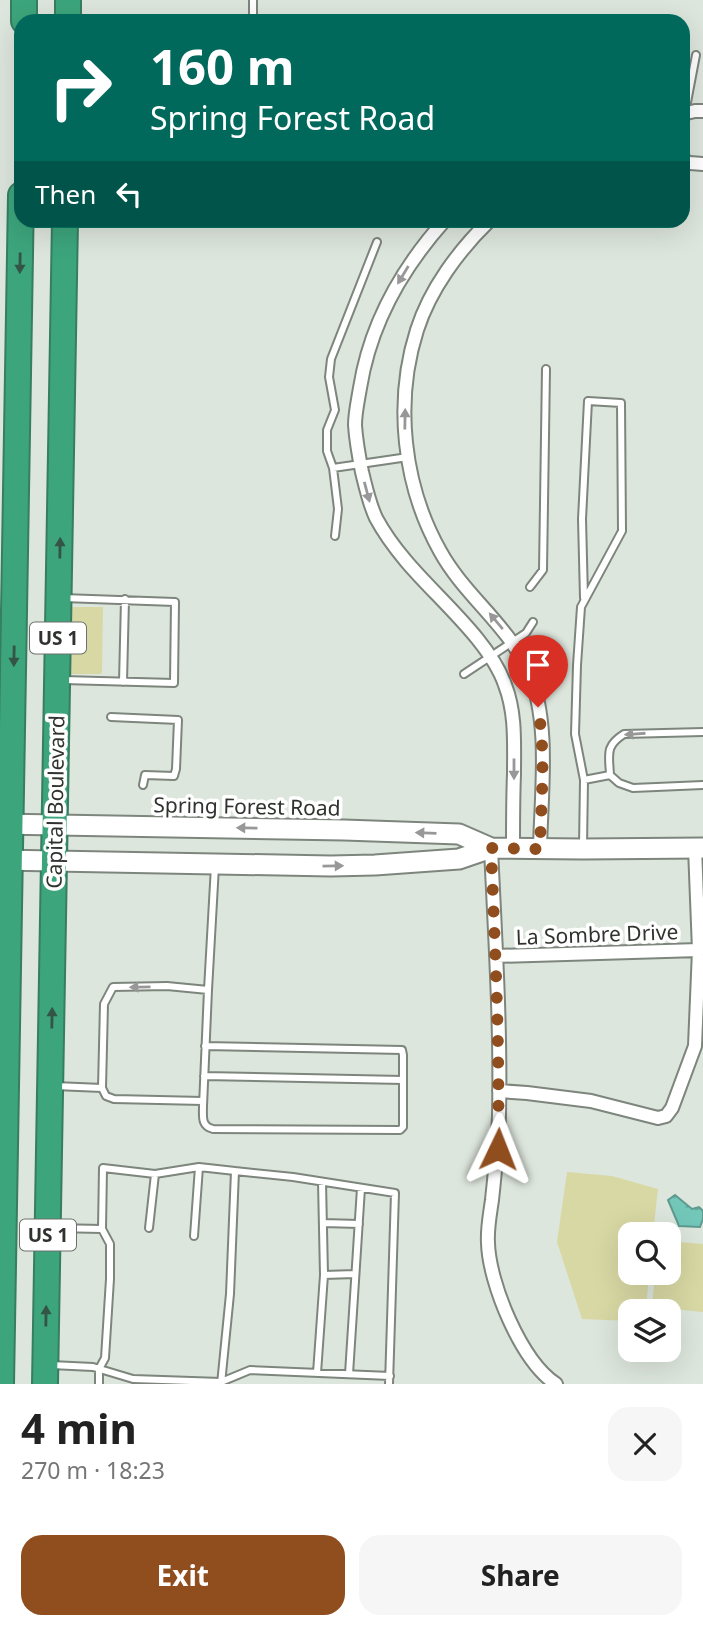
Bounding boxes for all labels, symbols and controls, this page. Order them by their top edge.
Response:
text: 160 m [150,33,295,99]
icon: right [35,42,126,133]
text: Spring Forest Road [150,96,435,139]
icon: left [110,175,148,213]
text: Then [35,176,96,212]
one-way arrow [14,252,26,274]
one-way arrow [397,265,410,284]
one-way arrow [399,408,410,430]
one-way arrow [362,481,373,503]
one-way arrow [54,537,65,559]
one-way arrow [488,612,503,630]
road number: US 1 [30,622,86,653]
pin [508,635,568,707]
one-way arrow [8,645,19,667]
icon: arrive [519,646,557,684]
street label: Capital Boulevard [39,715,71,889]
one-way arrow [624,729,646,740]
one-way arrow [508,759,520,781]
street label: Spring Forest Road [153,790,341,822]
one-way arrow [236,823,258,834]
one-way arrow [414,827,436,838]
one-way arrow [322,860,344,872]
street label: La Sombre Drive [515,917,679,951]
one-way arrow [128,981,150,993]
one-way arrow [46,1006,58,1028]
position arrow [461,1112,535,1186]
road number: US 1 [20,1219,76,1250]
map controls [618,1222,681,1362]
button: search [618,1222,681,1285]
button: layers [618,1299,681,1362]
one-way arrow [41,1305,52,1327]
text: 4 min [21,1399,137,1456]
button: close [608,1407,682,1481]
text: 270 m · 18:23 [21,1454,165,1486]
button: Exit [21,1535,345,1615]
button: Share [359,1535,682,1615]

